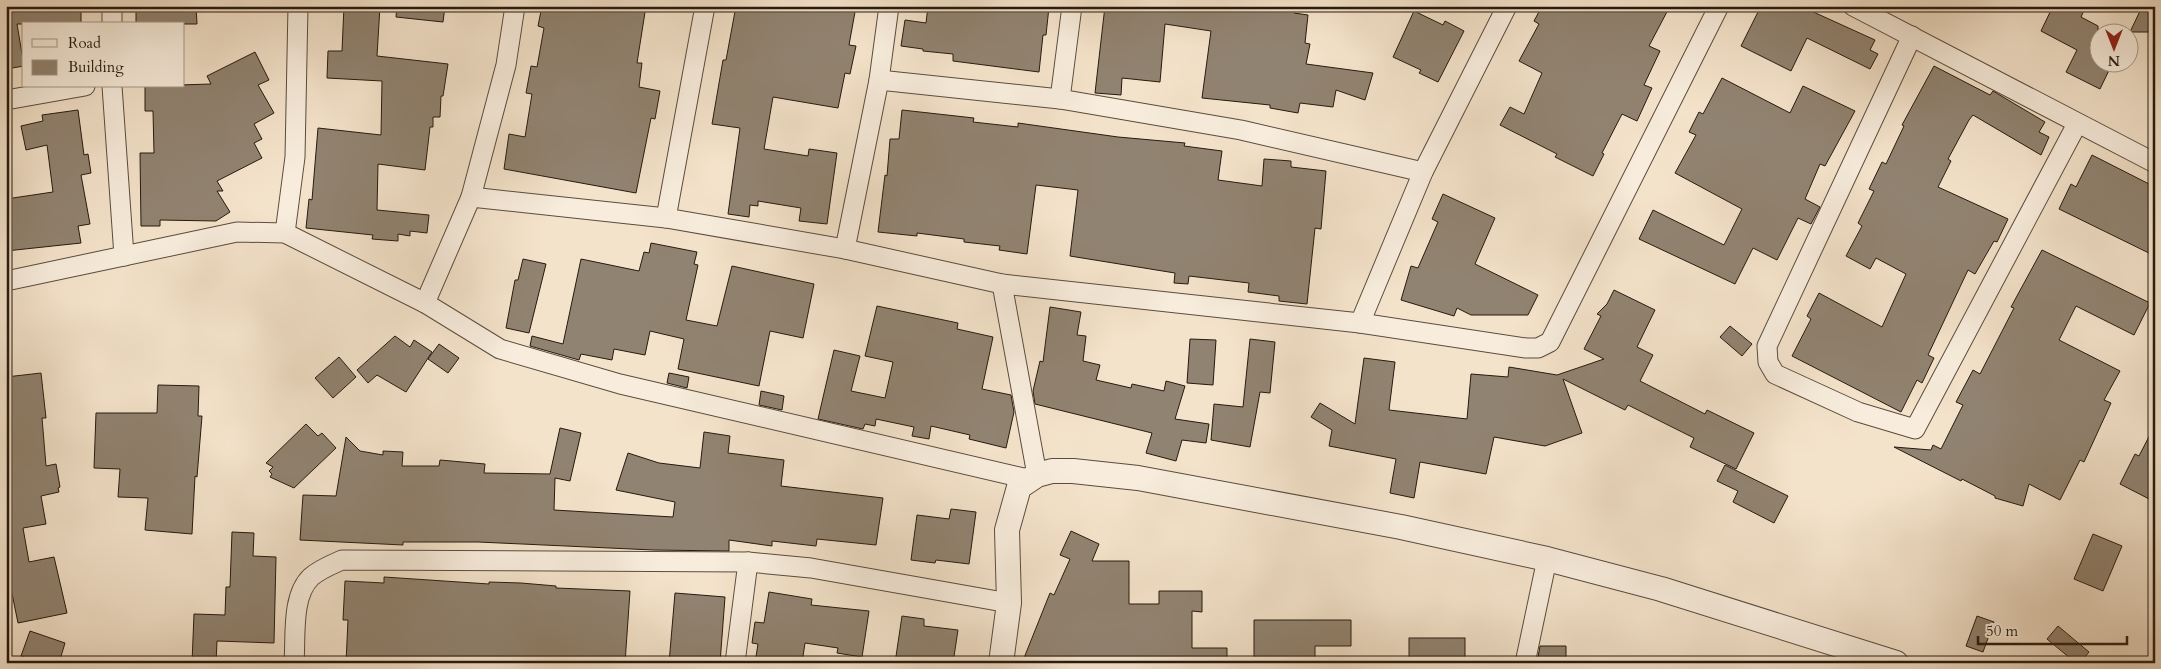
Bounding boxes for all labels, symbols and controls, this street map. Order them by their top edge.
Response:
legend [22,22,185,88]
north arrow [2088,22,2138,72]
text: Road [68,33,101,53]
text: N [2108,51,2120,70]
text: Building [68,57,124,77]
scale bar [1978,614,2127,646]
text: 50 m [1986,621,2018,641]

